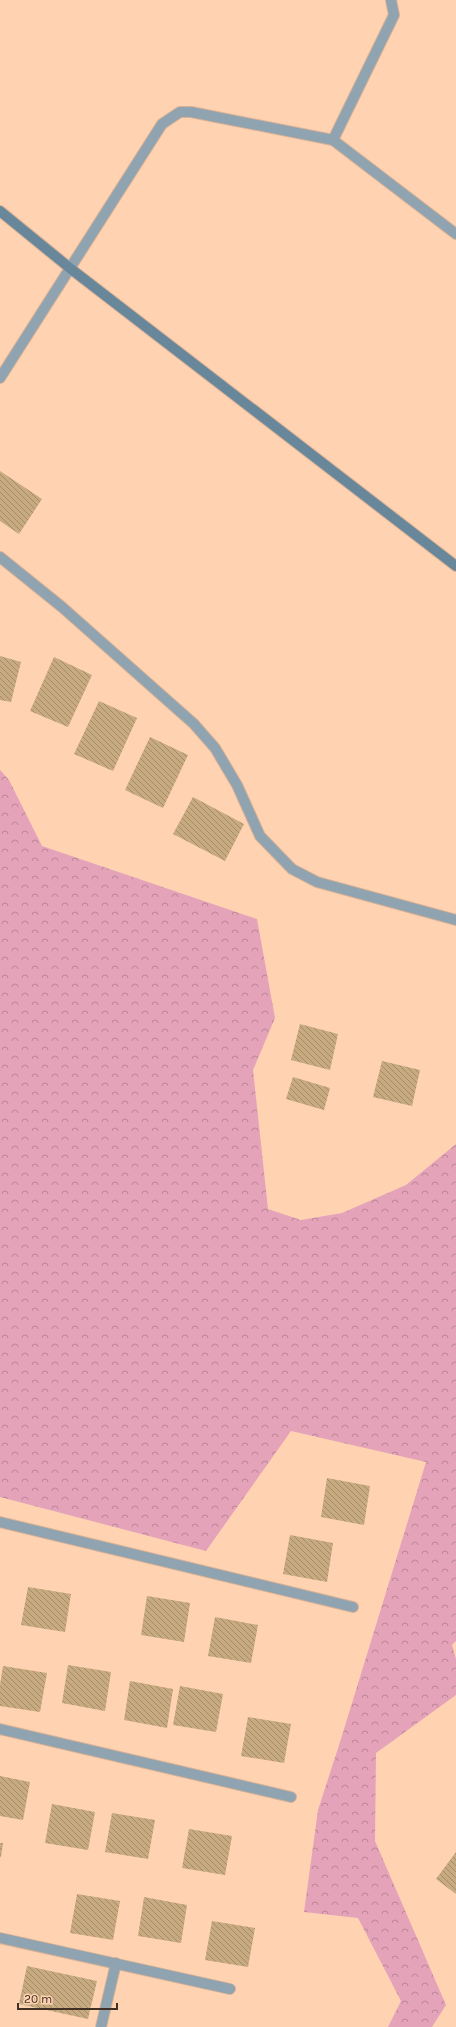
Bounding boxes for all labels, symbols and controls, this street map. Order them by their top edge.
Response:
scale bar [18,1985,117,2011]
text: 20 m [24,1992,52,2006]

